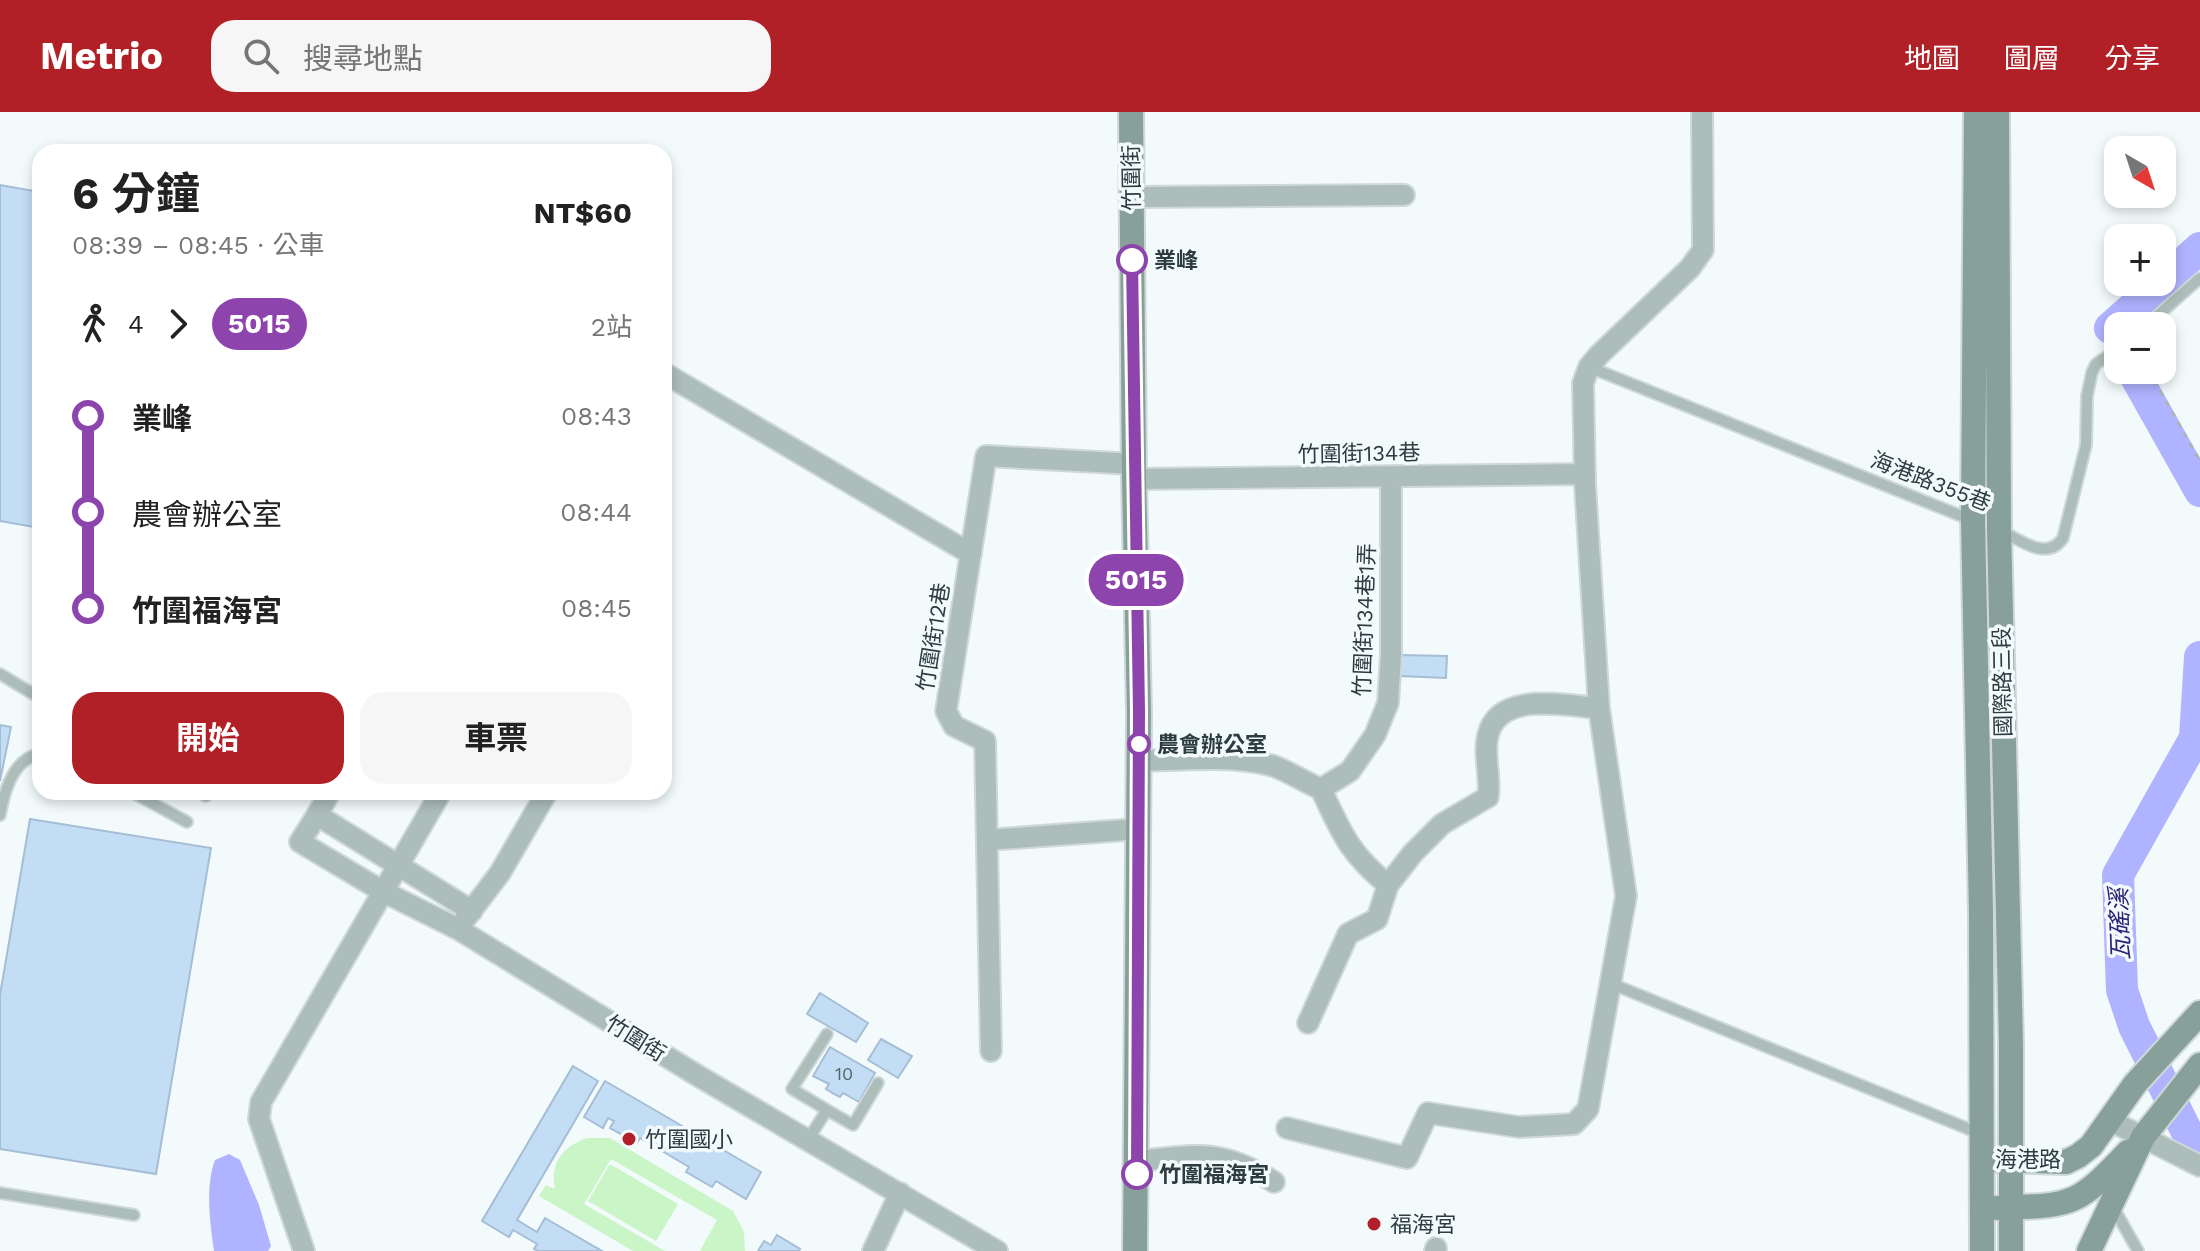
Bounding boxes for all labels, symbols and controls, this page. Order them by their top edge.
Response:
search box [211,20,771,92]
text: Metrio [40,34,163,78]
icon: search [239,34,283,78]
text: 搜尋地點 [303,41,423,76]
text: 地圖 [1904,42,1960,75]
text: 圖層 [2004,42,2060,75]
text: 分享 [2104,42,2160,75]
north arrow [2104,136,2176,208]
map controls [2104,136,2176,384]
street label: 竹圍街 [1118,145,1145,211]
text: 6 分鐘 [72,168,200,220]
text: NT$60 [534,195,632,230]
button: + [2104,224,2176,296]
text: 08:39 – 08:45 · 公車 [72,230,325,260]
marker: 業峰 [1117,245,1147,275]
place label: 業峰 [1154,248,1198,273]
icon: walk [72,302,116,346]
icon: forward [156,302,200,346]
text: 5015 [228,307,291,340]
text: 4 [128,309,144,339]
text: 2站 [591,312,632,342]
button: − [2104,312,2176,384]
text: 業峰 [132,401,192,436]
text: 08:43 [561,401,632,431]
street label: 竹圍街134巷 [1297,440,1421,467]
street label: 海港路355巷 [1867,447,1994,516]
text: 農會辦公室 [132,497,282,532]
text: 08:44 [560,497,632,527]
street label: 竹圍街134巷1弄 [1349,543,1380,697]
line badge: 5015 [1080,554,1192,606]
text: 5015 [1105,563,1167,596]
street label: 竹圍街12巷 [913,581,954,693]
text: 竹圍福海宮 [132,593,282,628]
text: 08:45 [561,593,632,623]
street label: 國際路三段 [1989,627,2016,737]
button: 開始 [72,692,344,784]
button: 車票 [360,692,632,784]
place label: 農會辦公室 [1157,732,1267,757]
marker: 農會辦公室 [1128,733,1150,755]
water label: 瓦磘溪 [2105,885,2135,960]
street label: 竹圍街 [601,1010,670,1067]
house number: 10 [835,1063,853,1084]
place label: 竹圍國小 [645,1127,733,1152]
marker: 竹圍國小 [620,1130,638,1148]
street label: 海港路 [1995,1147,2061,1172]
marker: 竹圍福海宮 [1122,1159,1152,1189]
place label: 竹圍福海宮 [1159,1162,1269,1187]
place label: 福海宮 [1390,1212,1456,1237]
marker: 福海宮 [1365,1215,1383,1233]

